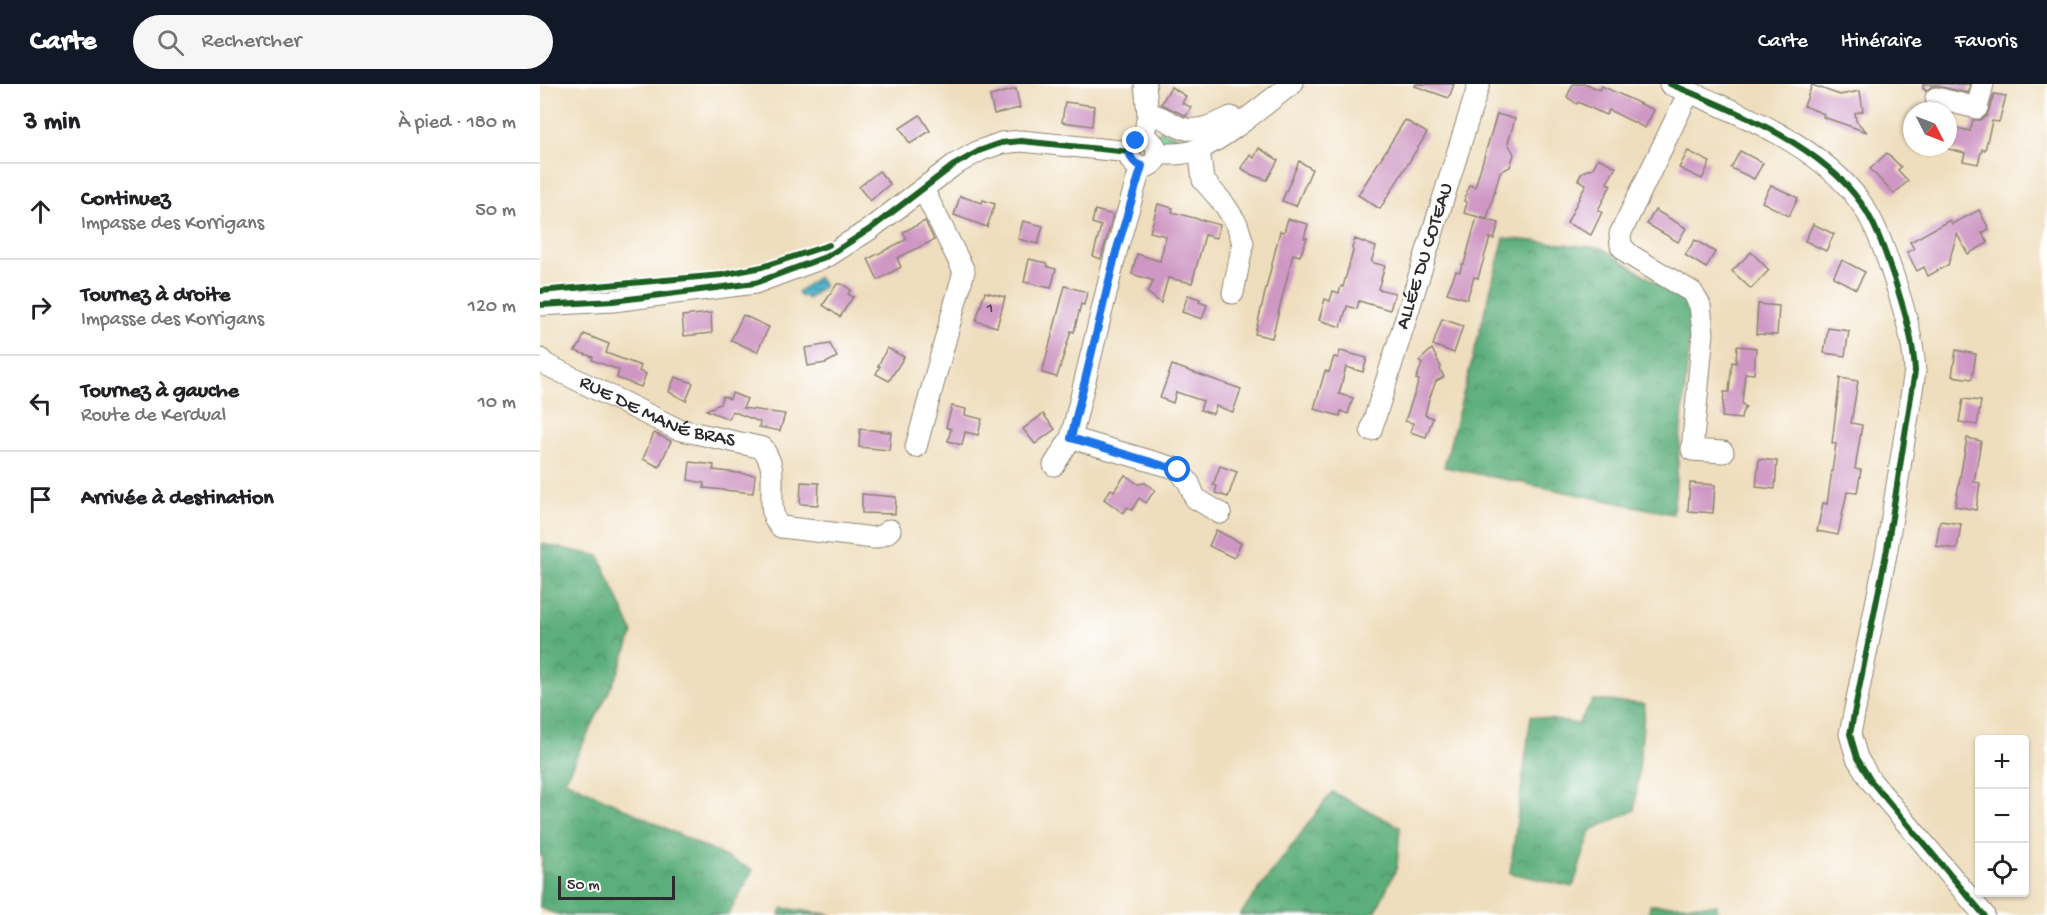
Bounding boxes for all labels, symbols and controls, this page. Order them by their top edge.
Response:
search box [133,15,553,69]
text: Carte [30,26,97,59]
icon: search [154,26,187,59]
text: Rechercher [202,29,301,55]
text: Carte [1758,30,1808,55]
text: Itinéraire [1841,30,1922,55]
text: Favoris [1955,30,2017,55]
north arrow [1903,102,1957,156]
text: 3 min [24,108,80,139]
text: À pied · 180 m [398,112,516,135]
route end [1122,127,1148,153]
street label: ALLÉE DU COTEAU [1392,180,1459,332]
text: Continuez [81,187,170,213]
icon: ahead [24,195,57,228]
text: 50 m [475,200,516,223]
text: Impasse des Korrigans [81,213,264,236]
text: Tournez à droite [81,283,230,309]
icon: right [24,291,57,324]
text: 120 m [468,296,516,319]
house number: 1 [986,300,993,319]
text: Impasse des Korrigans [81,309,264,332]
street label: RUE DE MANÉ BRAS [575,371,738,453]
text: Tournez à gauche [81,379,239,405]
icon: left [24,387,57,420]
text: 10 m [478,392,516,415]
text: Route de Kerdual [81,405,226,428]
route start [1164,456,1190,482]
icon: arrive [24,483,57,516]
text: Arrivée à destination [81,486,274,512]
map controls [1975,735,2029,897]
button: + [1975,735,2029,789]
button: − [1975,789,2029,843]
button: locate [1975,843,2029,897]
scale bar [558,873,675,900]
text: 50 m [567,877,600,896]

